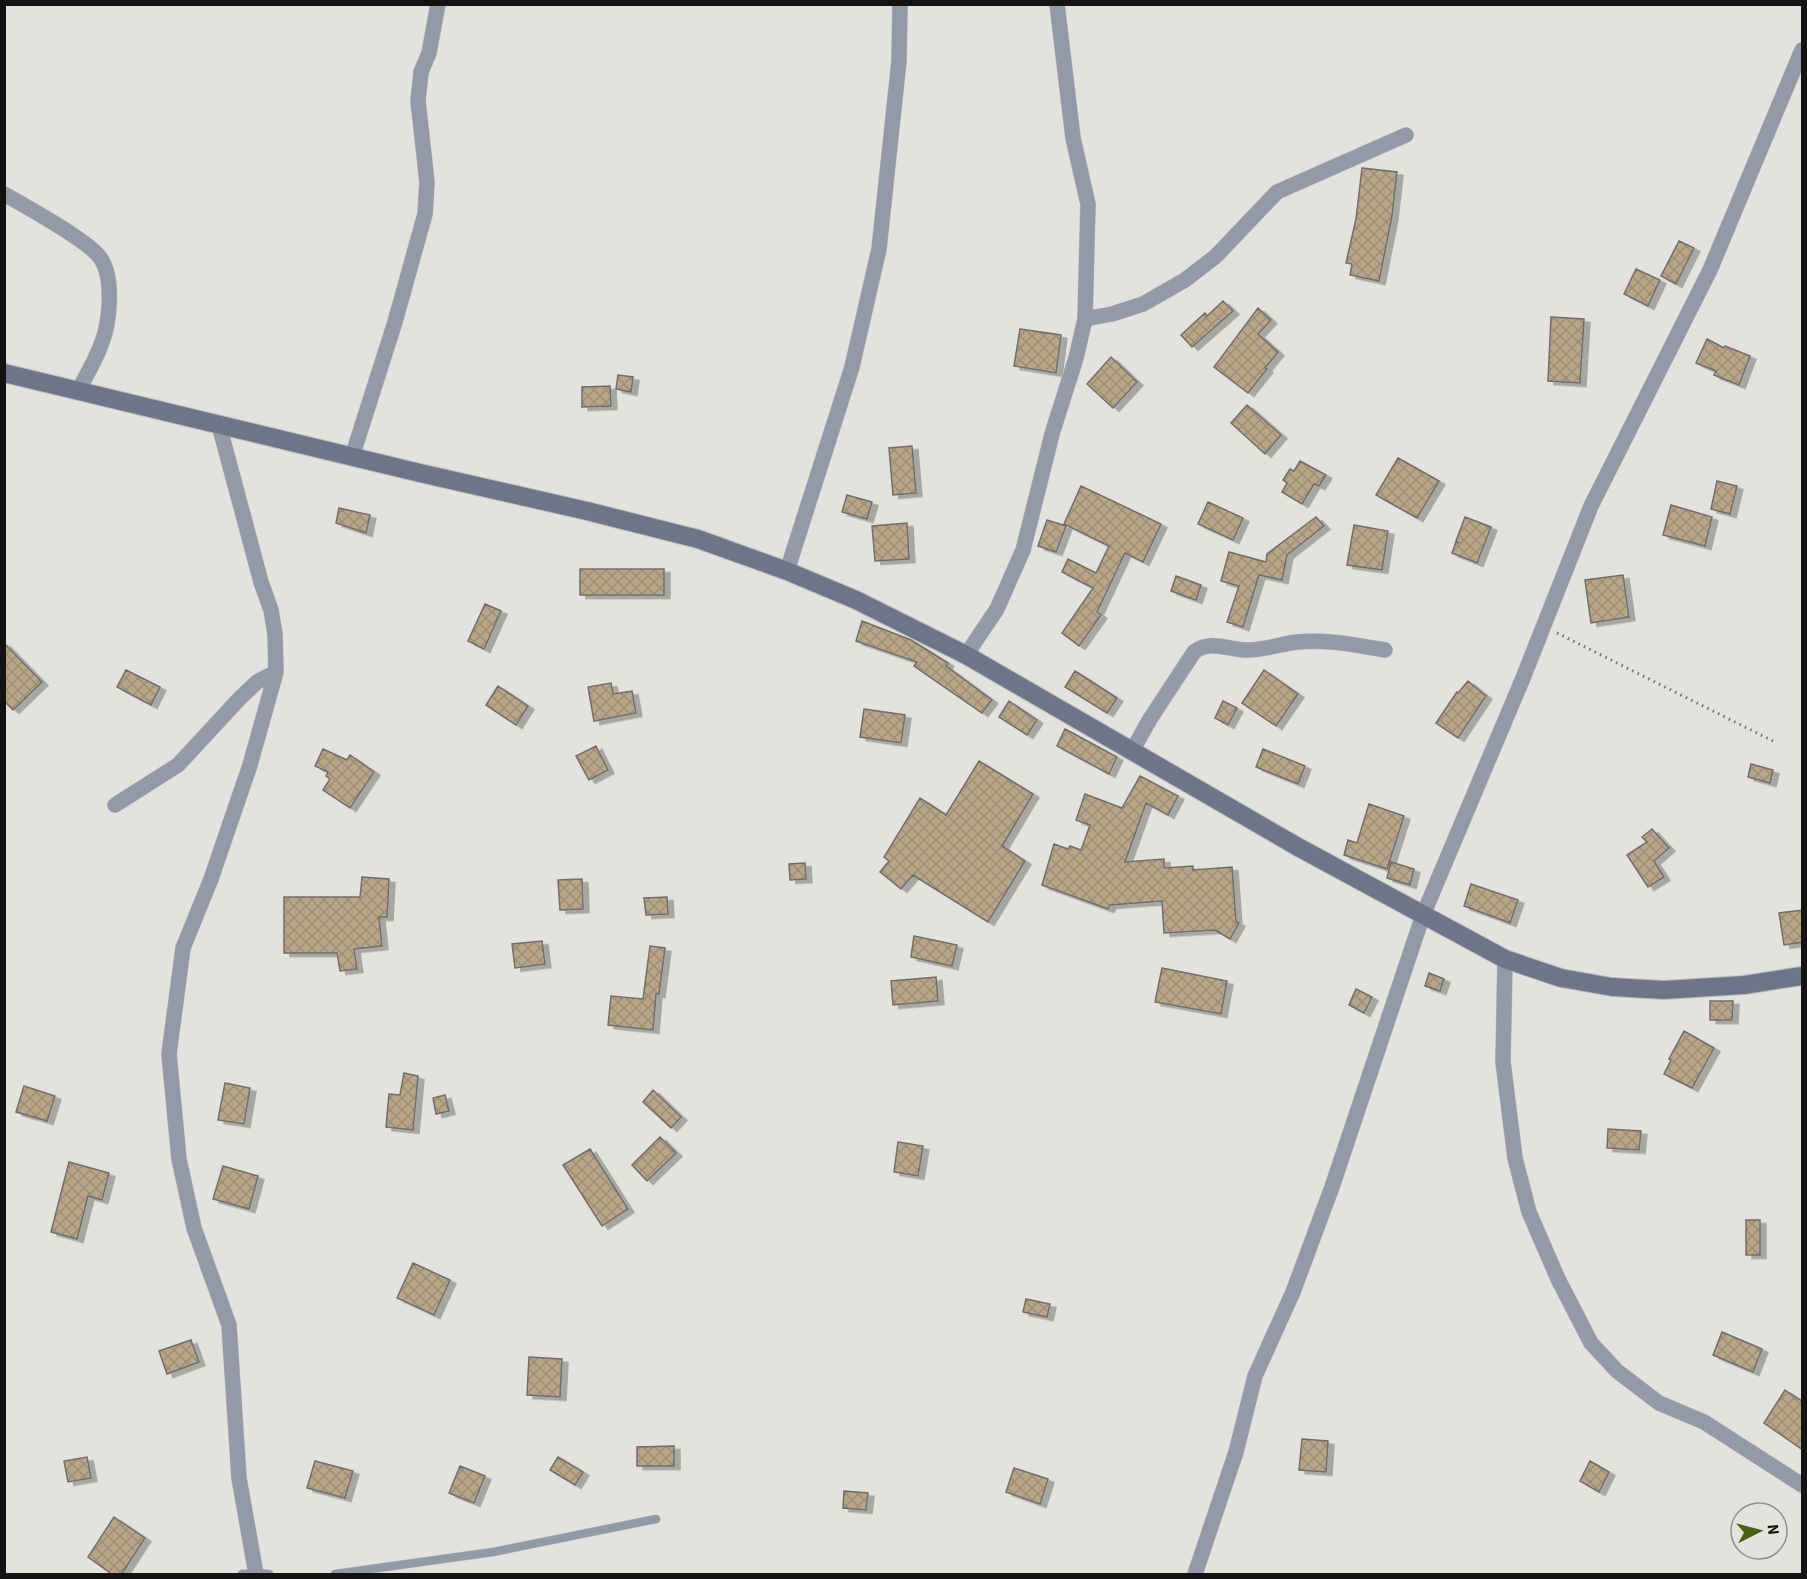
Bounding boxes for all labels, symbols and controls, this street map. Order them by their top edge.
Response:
north arrow [1729,1501,1789,1561]
text: N [1761,1523,1784,1536]

